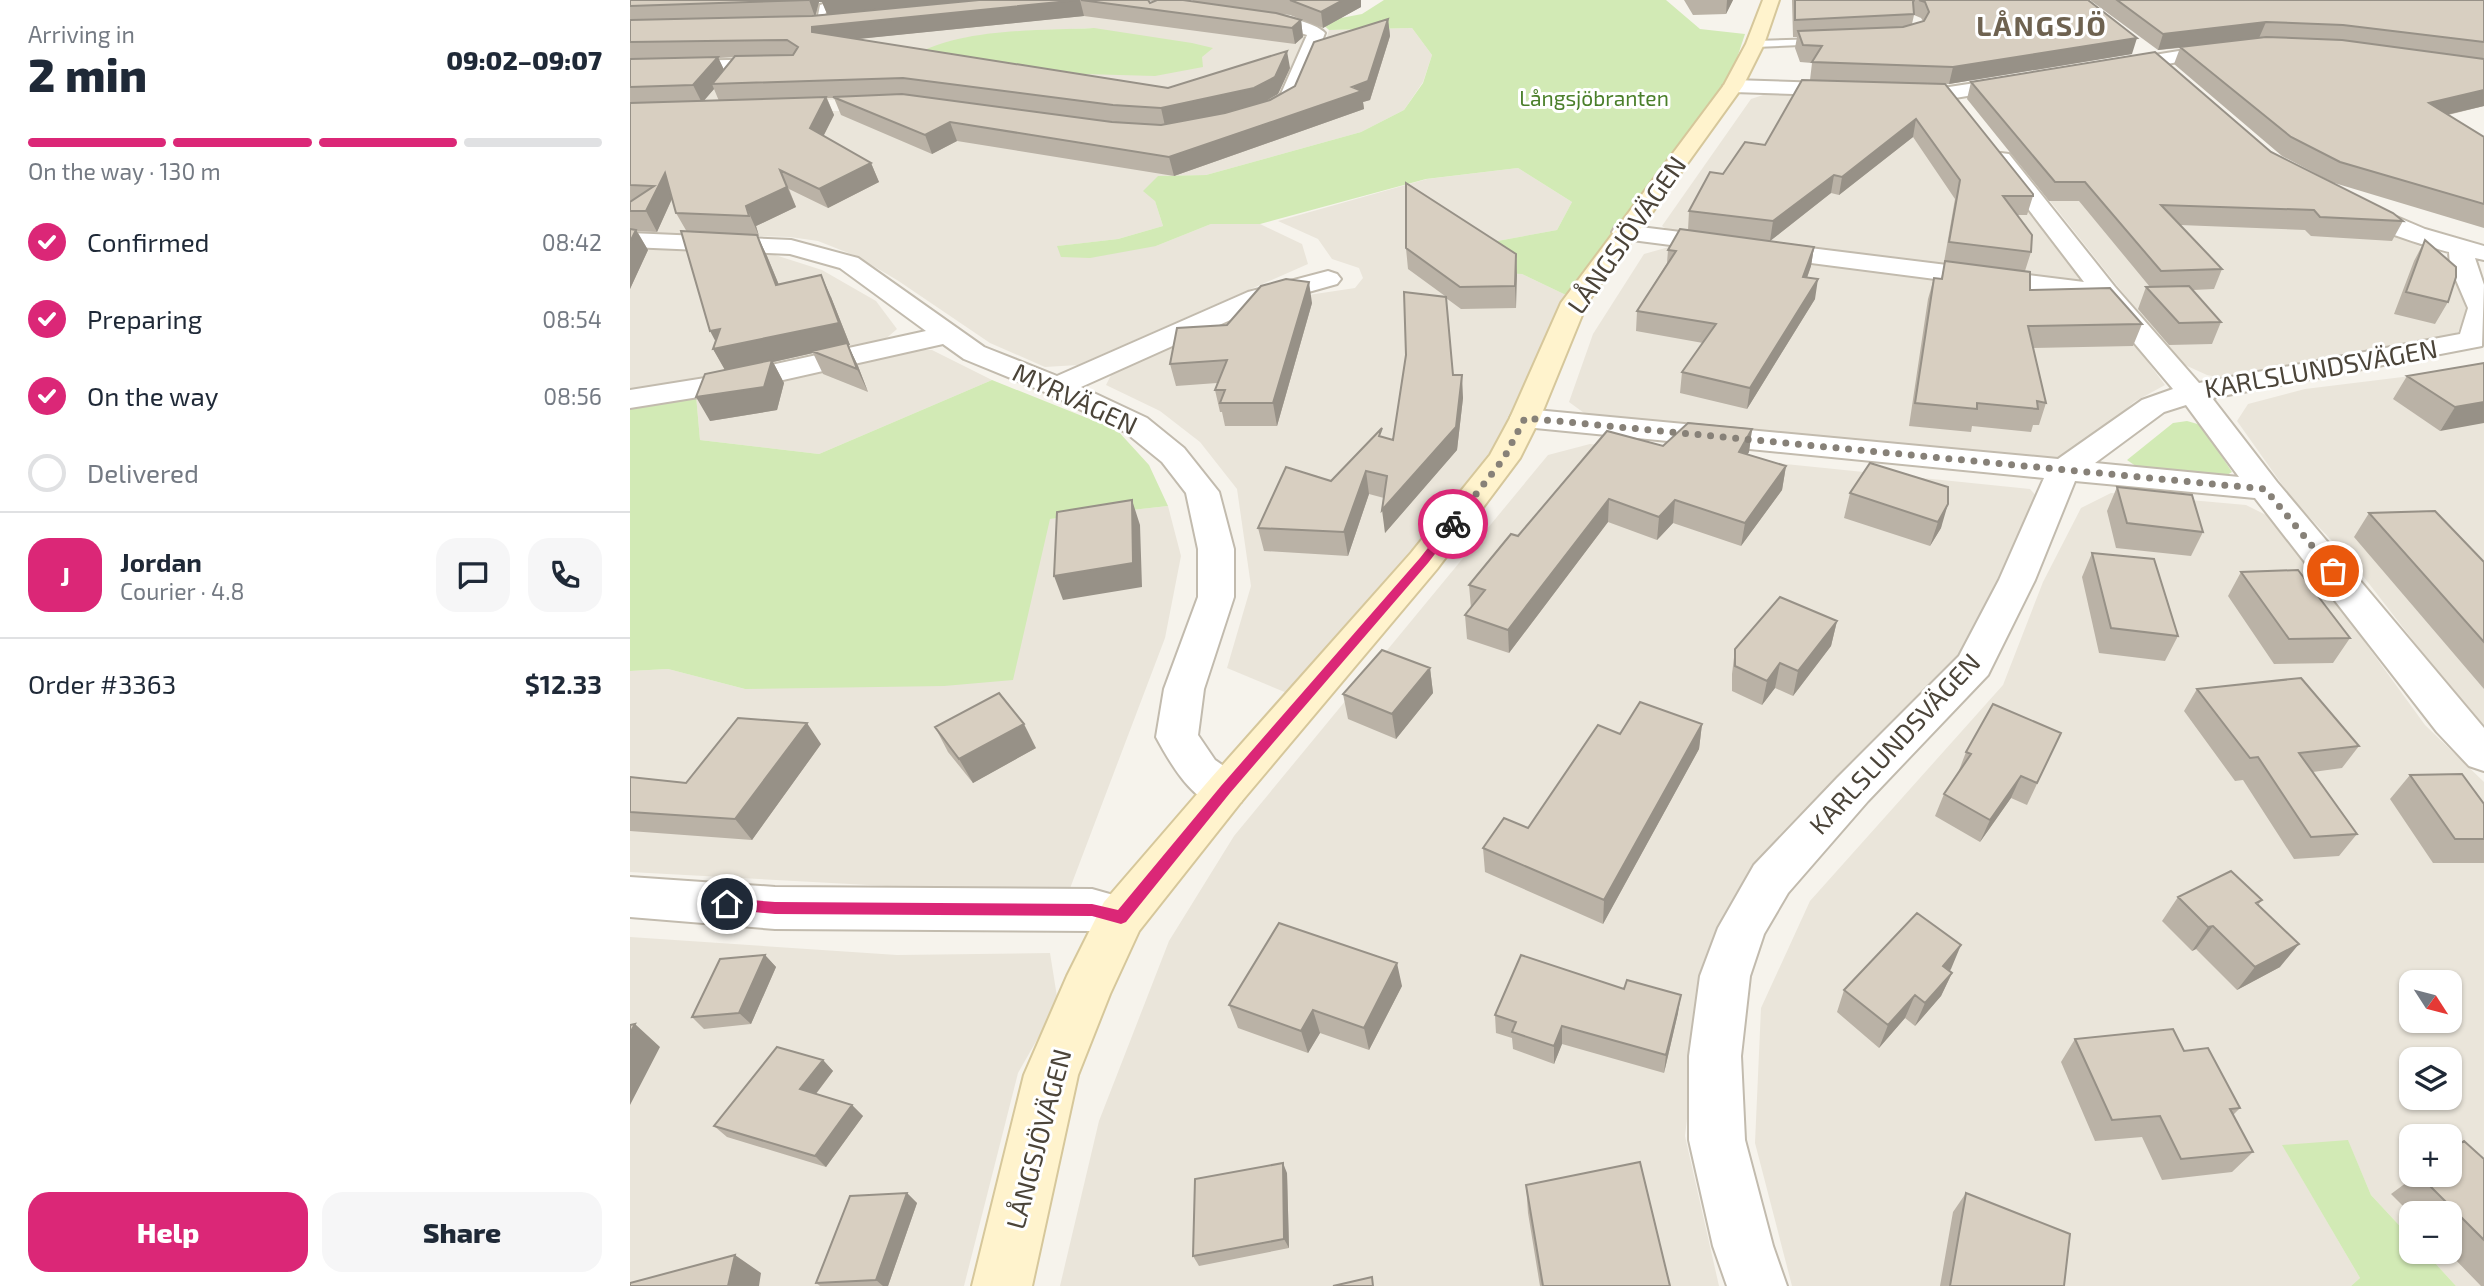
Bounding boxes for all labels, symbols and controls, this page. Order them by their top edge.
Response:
district label: LÅNGSJÖ [1976,8,2108,42]
text: Arriving in [28,20,135,48]
text: 09:02–09:07 [446,44,602,75]
text: 2 min [28,46,147,101]
park label: Långsjöbranten [1519,85,1669,111]
street label: LÅNGSJÖVÄGEN [1560,149,1692,319]
text: On the way · 130 m [28,157,221,185]
icon: check [28,223,66,261]
text: Confirmed [87,226,210,257]
text: 08:42 [542,228,602,256]
icon: check [28,300,66,338]
text: Preparing [87,303,202,334]
text: 08:54 [542,305,602,333]
street label: KARLSLUNDSVÄGEN [2202,332,2440,403]
street label: MYRVÄGEN [1008,355,1143,440]
icon: check [28,377,66,415]
text: On the way [87,380,218,411]
text: 08:56 [543,382,602,410]
text: Delivered [87,457,199,488]
courier [1418,489,1488,559]
icon: bike [1434,505,1472,543]
button: chat [436,538,510,612]
button: phone [528,538,602,612]
pin [2303,541,2363,601]
text: Jordan [120,546,202,577]
icon: bag [2314,552,2352,590]
text: J [60,560,70,591]
text: Courier · 4.8 [120,577,244,605]
street label: KARLSLUNDSVÄGEN [1802,646,1986,840]
text: Order #3363 [28,668,176,699]
text: $12.33 [525,668,602,699]
pin [697,874,757,934]
icon: home [708,885,746,923]
north arrow [2399,970,2462,1032]
map controls [2399,970,2462,1264]
street label: LÅNGSJÖVÄGEN [999,1045,1076,1232]
button: layers [2399,1047,2462,1110]
button: + [2399,1124,2462,1187]
button: Help [28,1192,308,1272]
button: Share [322,1192,602,1272]
button: − [2399,1201,2462,1264]

